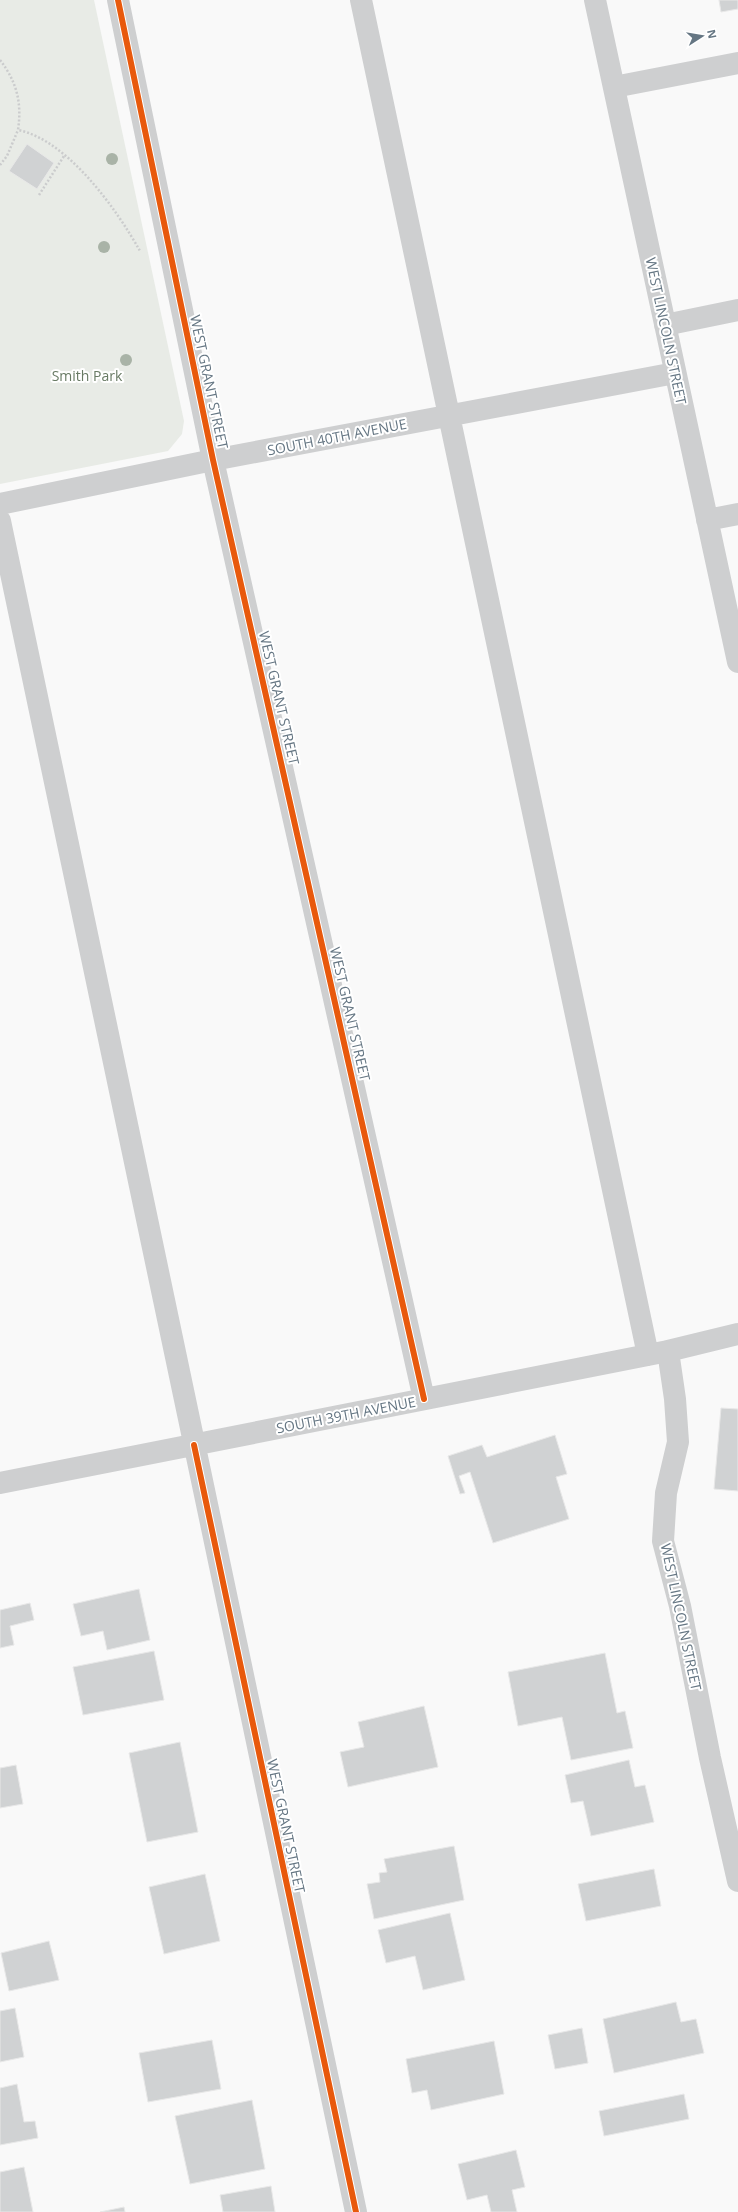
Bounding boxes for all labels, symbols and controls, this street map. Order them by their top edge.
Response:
north arrow [682,16,722,56]
text: N [704,28,721,40]
street label: WEST LINCOLN STREET [642,256,691,407]
street label: WEST GRANT STREET [186,313,233,451]
park label: Smith Park [52,366,123,385]
street label: SOUTH 40TH AVENUE [266,414,408,459]
street label: WEST GRANT STREET [255,629,304,767]
street label: WEST GRANT STREET [326,945,375,1083]
street label: SOUTH 39TH AVENUE [275,1392,417,1437]
street label: WEST LINCOLN STREET [657,1542,706,1693]
street label: WEST GRANT STREET [263,1757,310,1895]

